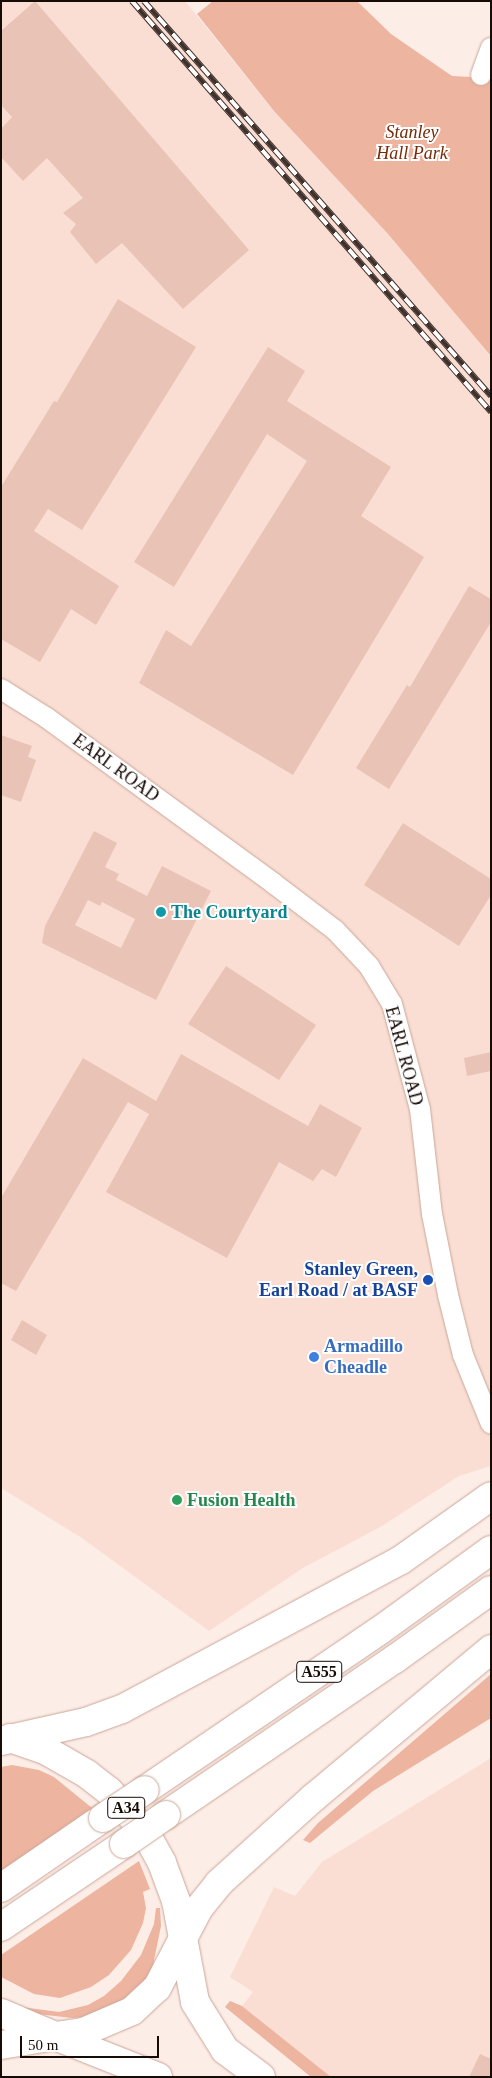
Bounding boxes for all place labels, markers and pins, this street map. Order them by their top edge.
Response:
place label: The Courtyard [171,901,287,923]
marker: The Courtyard [155,906,167,918]
place label: Stanley Green, Earl Road / at BASF [259,1259,418,1302]
marker: Stanley Green, Earl Road / at BASF [422,1274,434,1286]
place label: Armadillo Cheadle [324,1336,403,1378]
marker: Armadillo Cheadle [308,1351,320,1363]
place label: Fusion Health [187,1489,296,1511]
marker: Fusion Health [171,1494,183,1506]

